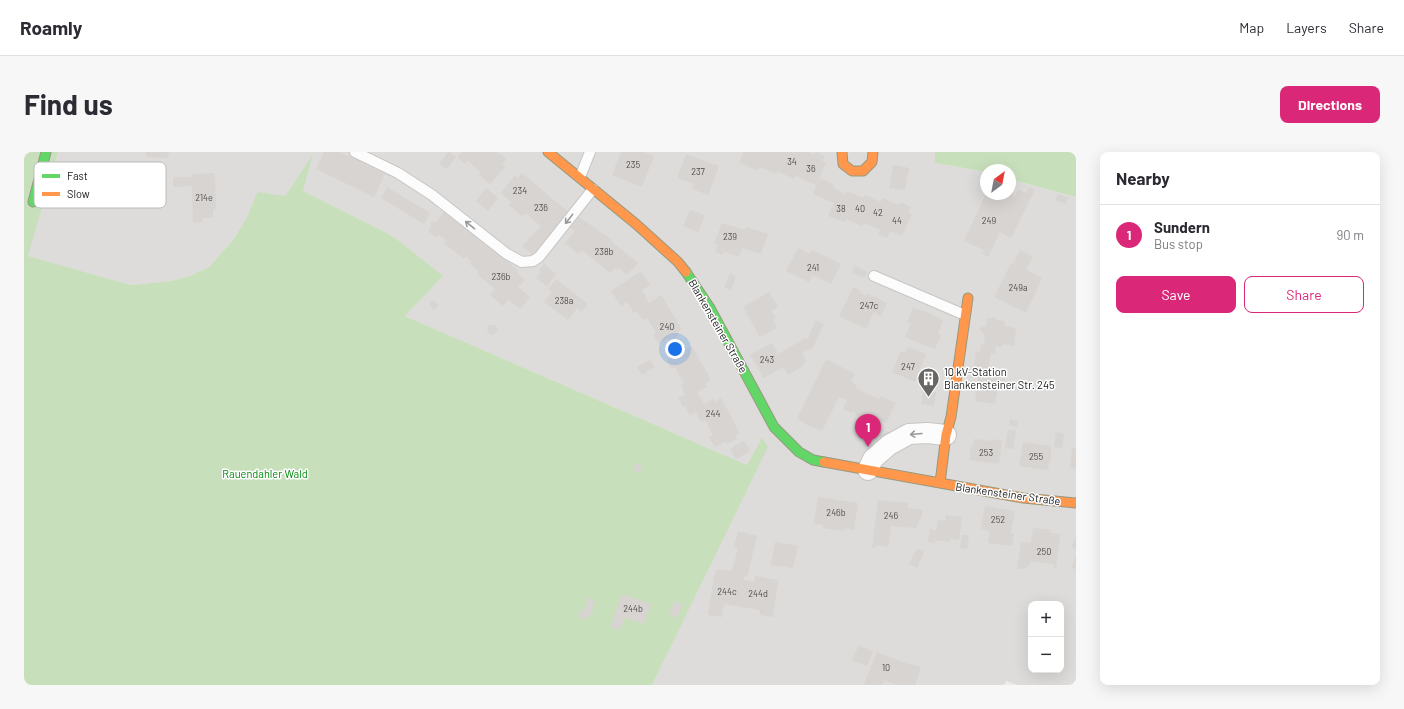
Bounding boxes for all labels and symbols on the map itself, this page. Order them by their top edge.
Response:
house number: 34 [787,156,797,167]
house number: 235 [626,159,640,170]
legend [34,162,166,208]
house number: 36 [806,163,816,174]
north arrow [980,164,1016,200]
house number: 237 [691,166,706,177]
text: Fast [67,169,88,182]
house number: 234 [513,185,527,196]
text: Slow [67,187,90,200]
house number: 214e [195,192,213,203]
house number: 236 [534,202,548,213]
house number: 38 [836,203,846,214]
house number: 40 [855,203,865,214]
house number: 42 [873,207,883,218]
one-way arrow [565,214,573,225]
house number: 44 [892,215,902,226]
house number: 249 [982,215,997,226]
one-way arrow [465,220,476,229]
house number: 239 [723,231,737,242]
house number: 238b [594,246,614,257]
house number: 241 [807,262,819,273]
house number: 236b [492,271,511,282]
street label: Blankensteiner Straße [686,277,751,375]
house number: 249a [1008,282,1028,293]
house number: 238a [555,295,573,306]
house number: 247c [860,300,879,311]
house number: 240 [660,321,674,332]
your location [665,339,685,359]
house number: 243 [760,354,775,365]
house number: 247 [901,361,916,372]
building icon: 10 kV-Station Blankensteiner Str. 245 [916,365,942,398]
place label: 10 kV-Station Blankensteiner Str. 245 [944,365,1055,391]
house number: 244 [706,408,720,419]
pin: 1 [855,414,881,447]
one-way arrow [910,430,923,437]
house number: 253 [979,447,993,458]
house number: 255 [1029,451,1043,462]
park label: Rauendahler Wald [222,467,308,480]
street label: Blankensteiner Straße [955,480,1061,507]
house number: 246b [826,507,846,518]
house number: 246 [884,510,899,521]
house number: 252 [991,514,1005,525]
house number: 250 [1037,546,1051,557]
house number: 244c [717,586,737,597]
house number: 244d [748,588,768,599]
house number: 244b [623,603,643,614]
house number: 10 [882,662,890,673]

